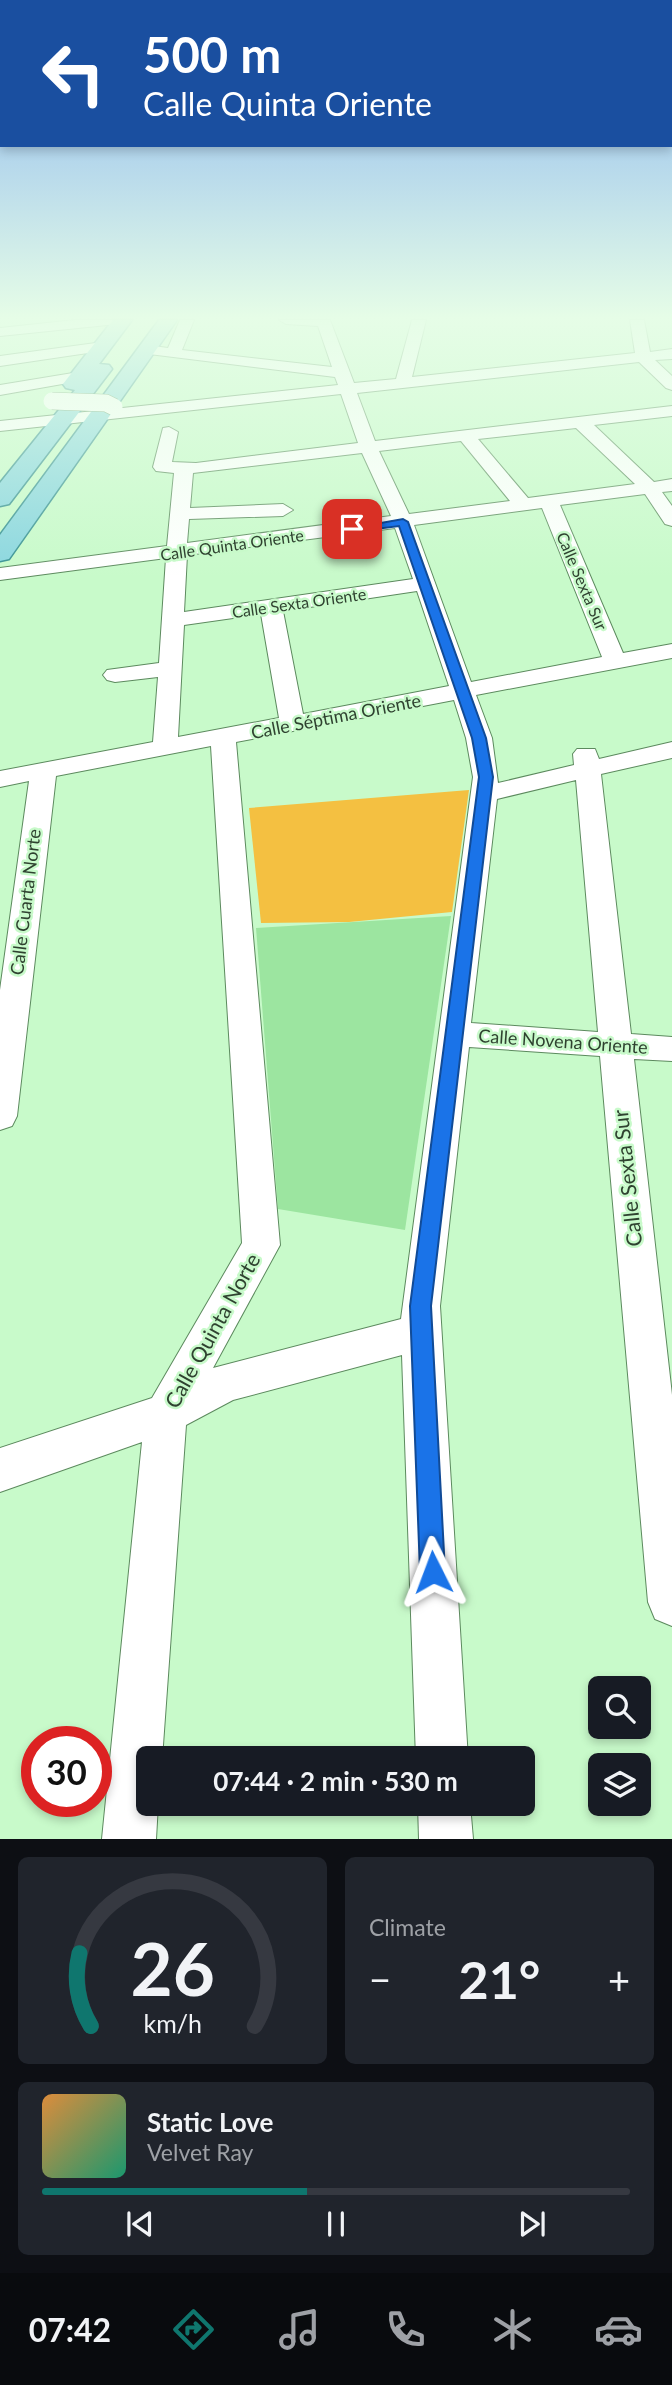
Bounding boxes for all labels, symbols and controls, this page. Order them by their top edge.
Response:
text: 500 m [143,25,281,83]
icon: left [28,28,119,119]
text: Calle Quinta Oriente [143,84,432,123]
pin [322,499,382,559]
icon: arrive [333,510,371,548]
street label: Calle Quinta Oriente [159,525,305,564]
street label: Calle Sexta Sur [553,529,612,633]
street label: Calle Sexta Oriente [231,584,367,621]
street label: Calle Séptima Oriente [249,689,423,743]
street label: Calle Cuarta Norte [5,828,45,976]
street label: Calle Novena Oriente [478,1024,648,1058]
street label: Calle Sexta Sur [607,1108,646,1248]
street label: Calle Quinta Norte [159,1249,265,1412]
position arrow [396,1535,470,1609]
map controls [588,1676,651,1816]
button: search [588,1676,651,1739]
speed limit sign: 30 [21,1726,112,1817]
button: layers [588,1753,651,1816]
text: 07:44 · 2 min · 530 m [213,1765,458,1797]
text: Climate [369,1913,446,1941]
text: 26 [130,1925,215,2013]
text: 21° [459,1948,540,2010]
text: − [369,1956,391,2002]
text: + [608,1956,630,2002]
text: km/h [143,2008,202,2038]
text: Static Love [147,2106,274,2138]
text: Velvet Ray [147,2138,253,2166]
icon: previous [121,2205,159,2243]
icon: pause [317,2205,355,2243]
icon: next [513,2205,551,2243]
icon: directions [169,2305,218,2354]
icon: music [275,2305,324,2354]
icon: phone [381,2305,430,2354]
icon: climate [488,2305,537,2354]
icon: car [594,2305,643,2354]
text: 07:42 [29,2310,111,2349]

